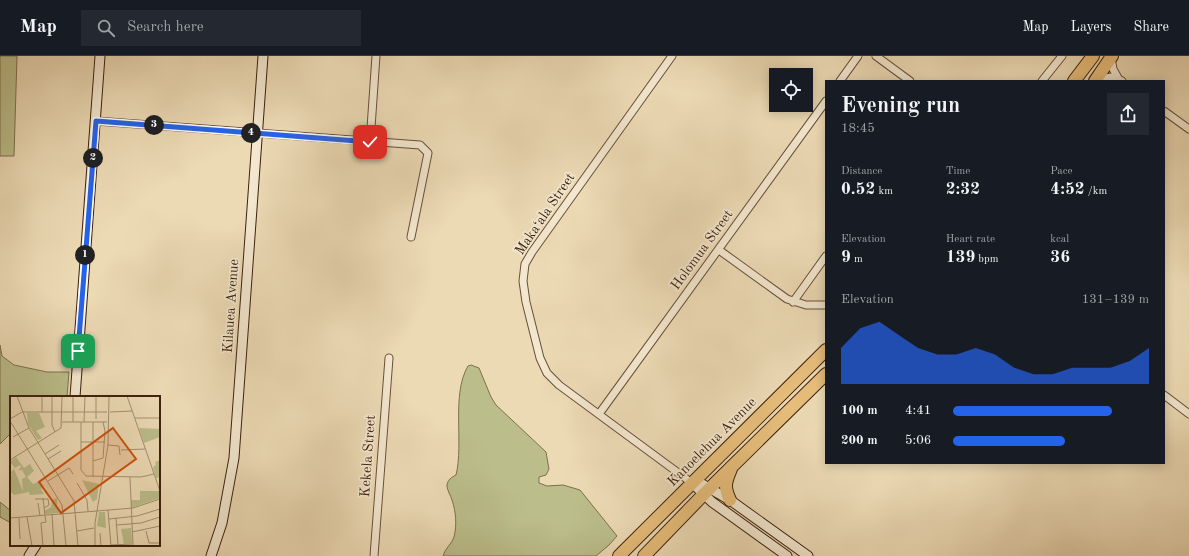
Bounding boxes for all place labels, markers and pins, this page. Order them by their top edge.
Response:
pin: 3 [144,115,164,135]
pin: 4 [241,123,261,143]
pin [353,125,387,159]
pin: 2 [83,148,103,168]
pin: 1 [75,245,95,265]
pin [61,334,95,368]

